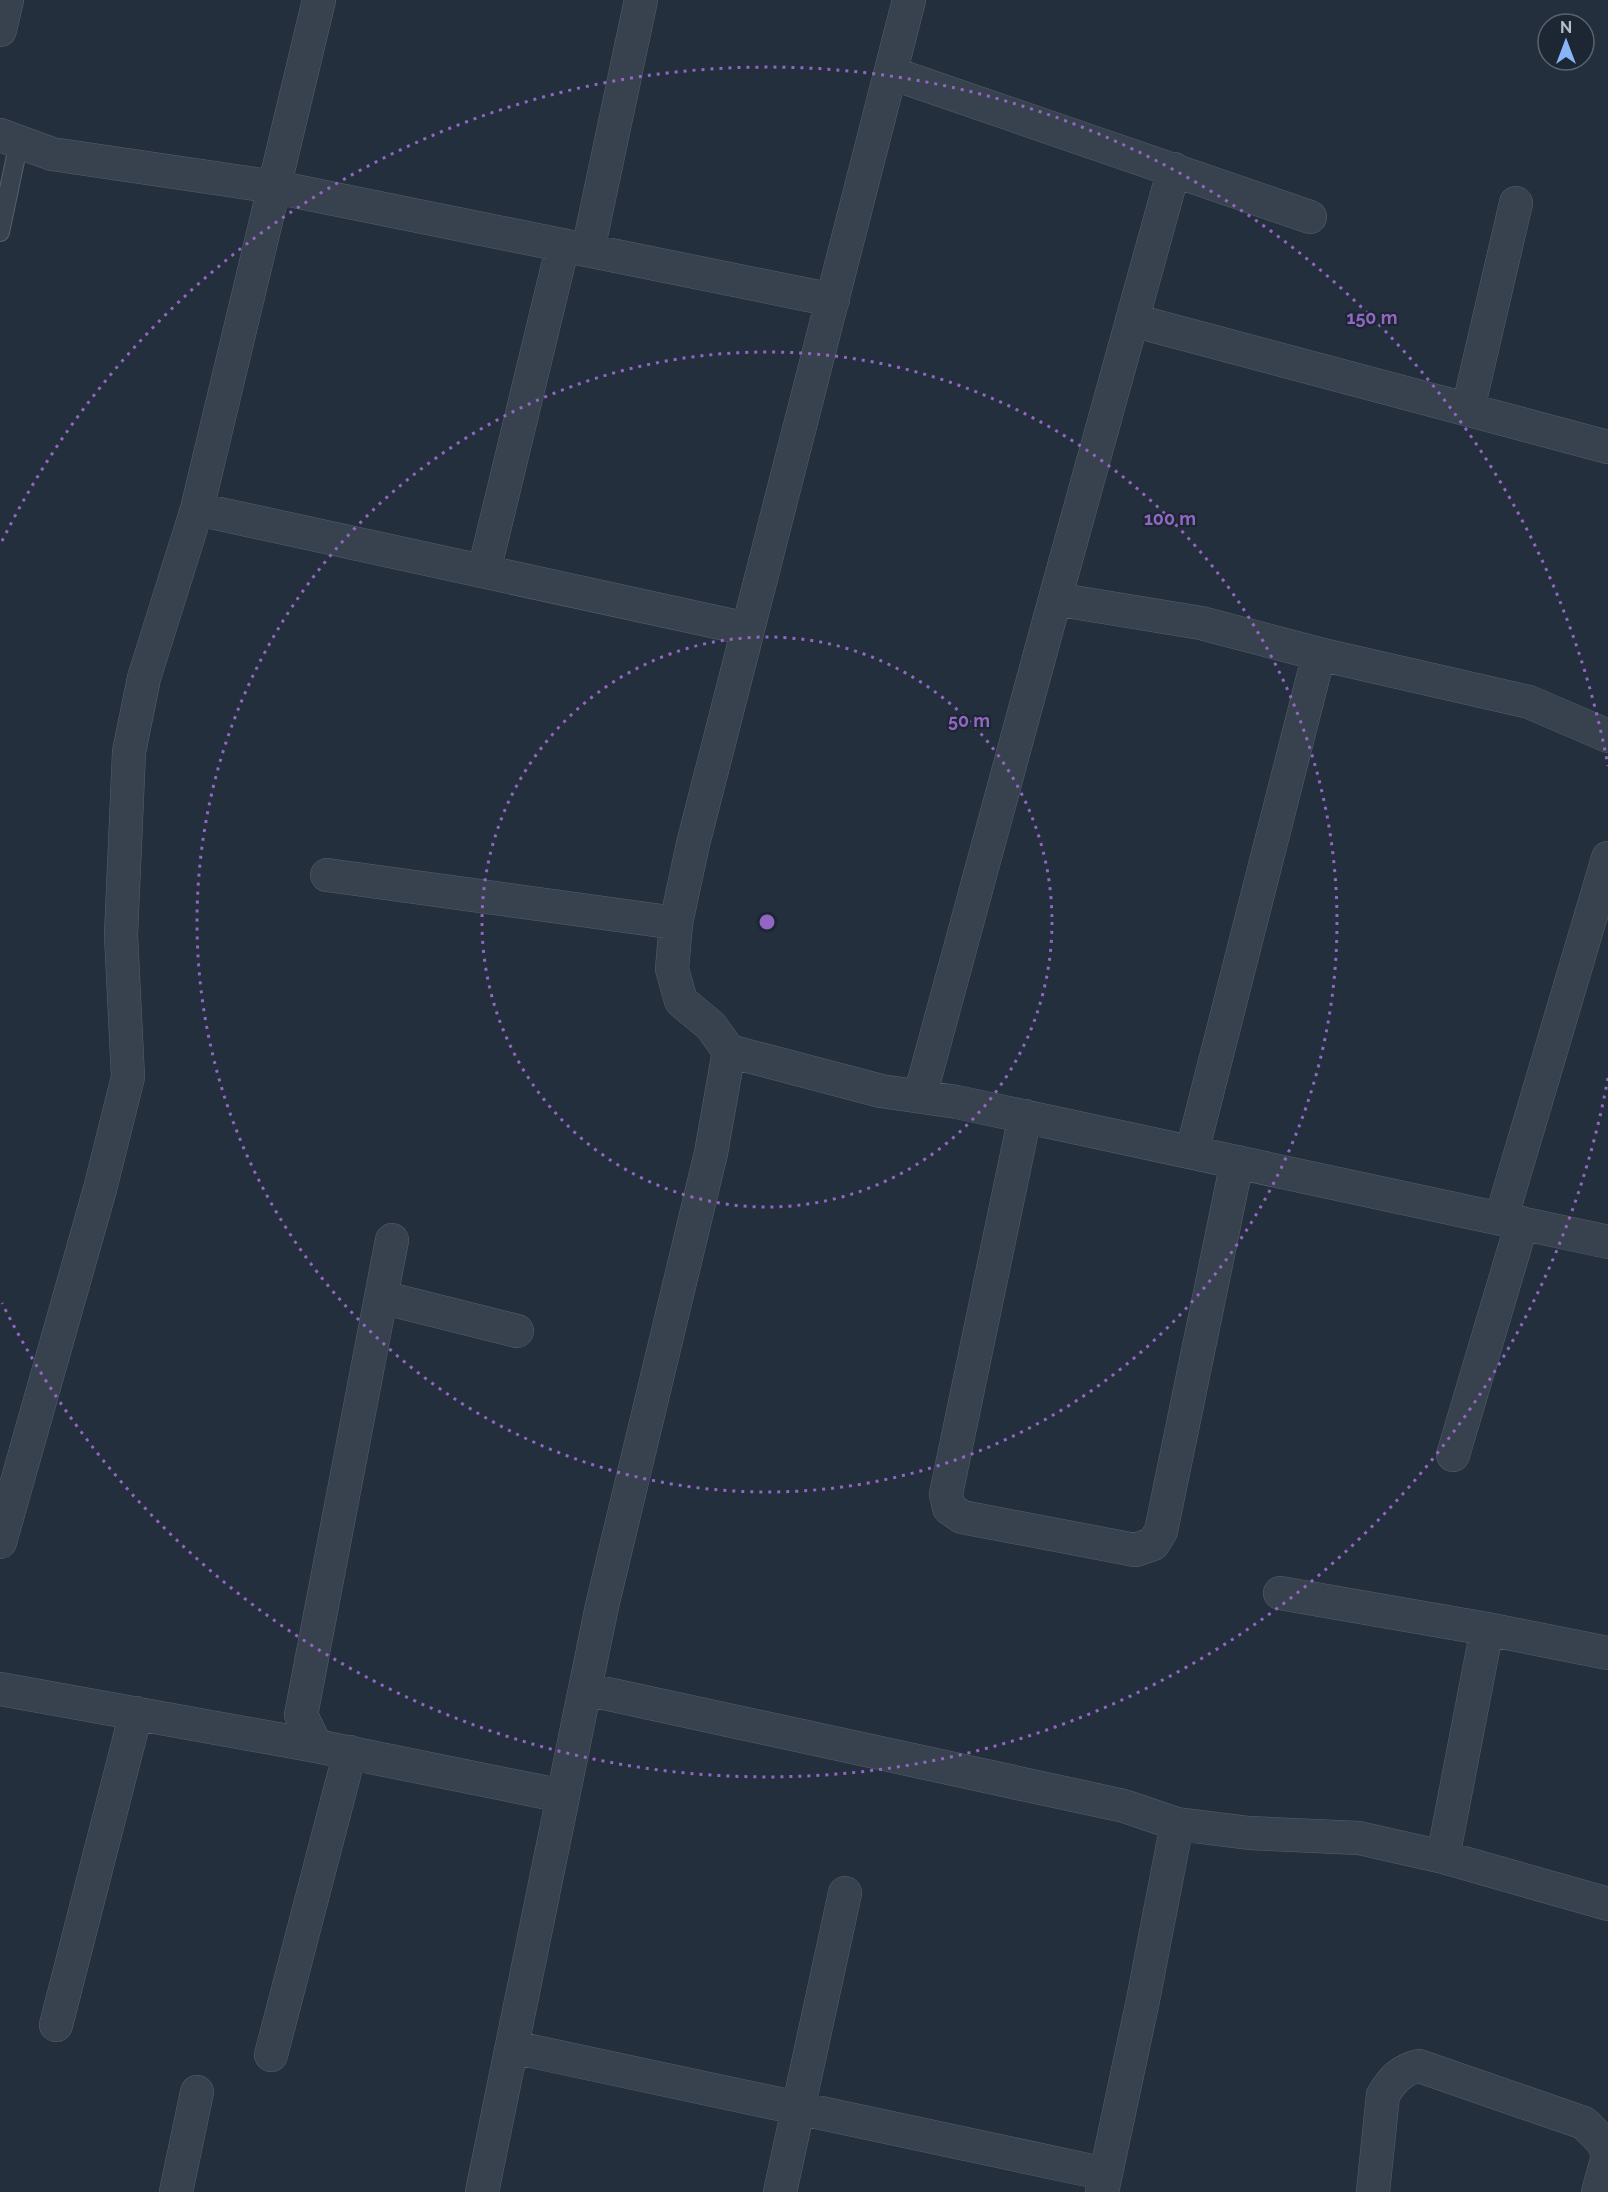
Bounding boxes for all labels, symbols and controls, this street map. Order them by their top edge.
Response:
north arrow [1536,12,1596,72]
text: N [1560,18,1572,37]
text: 150 m [1347,307,1398,328]
text: 100 m [1144,508,1196,529]
text: 50 m [948,710,990,731]
centre of rings [757,912,777,932]

